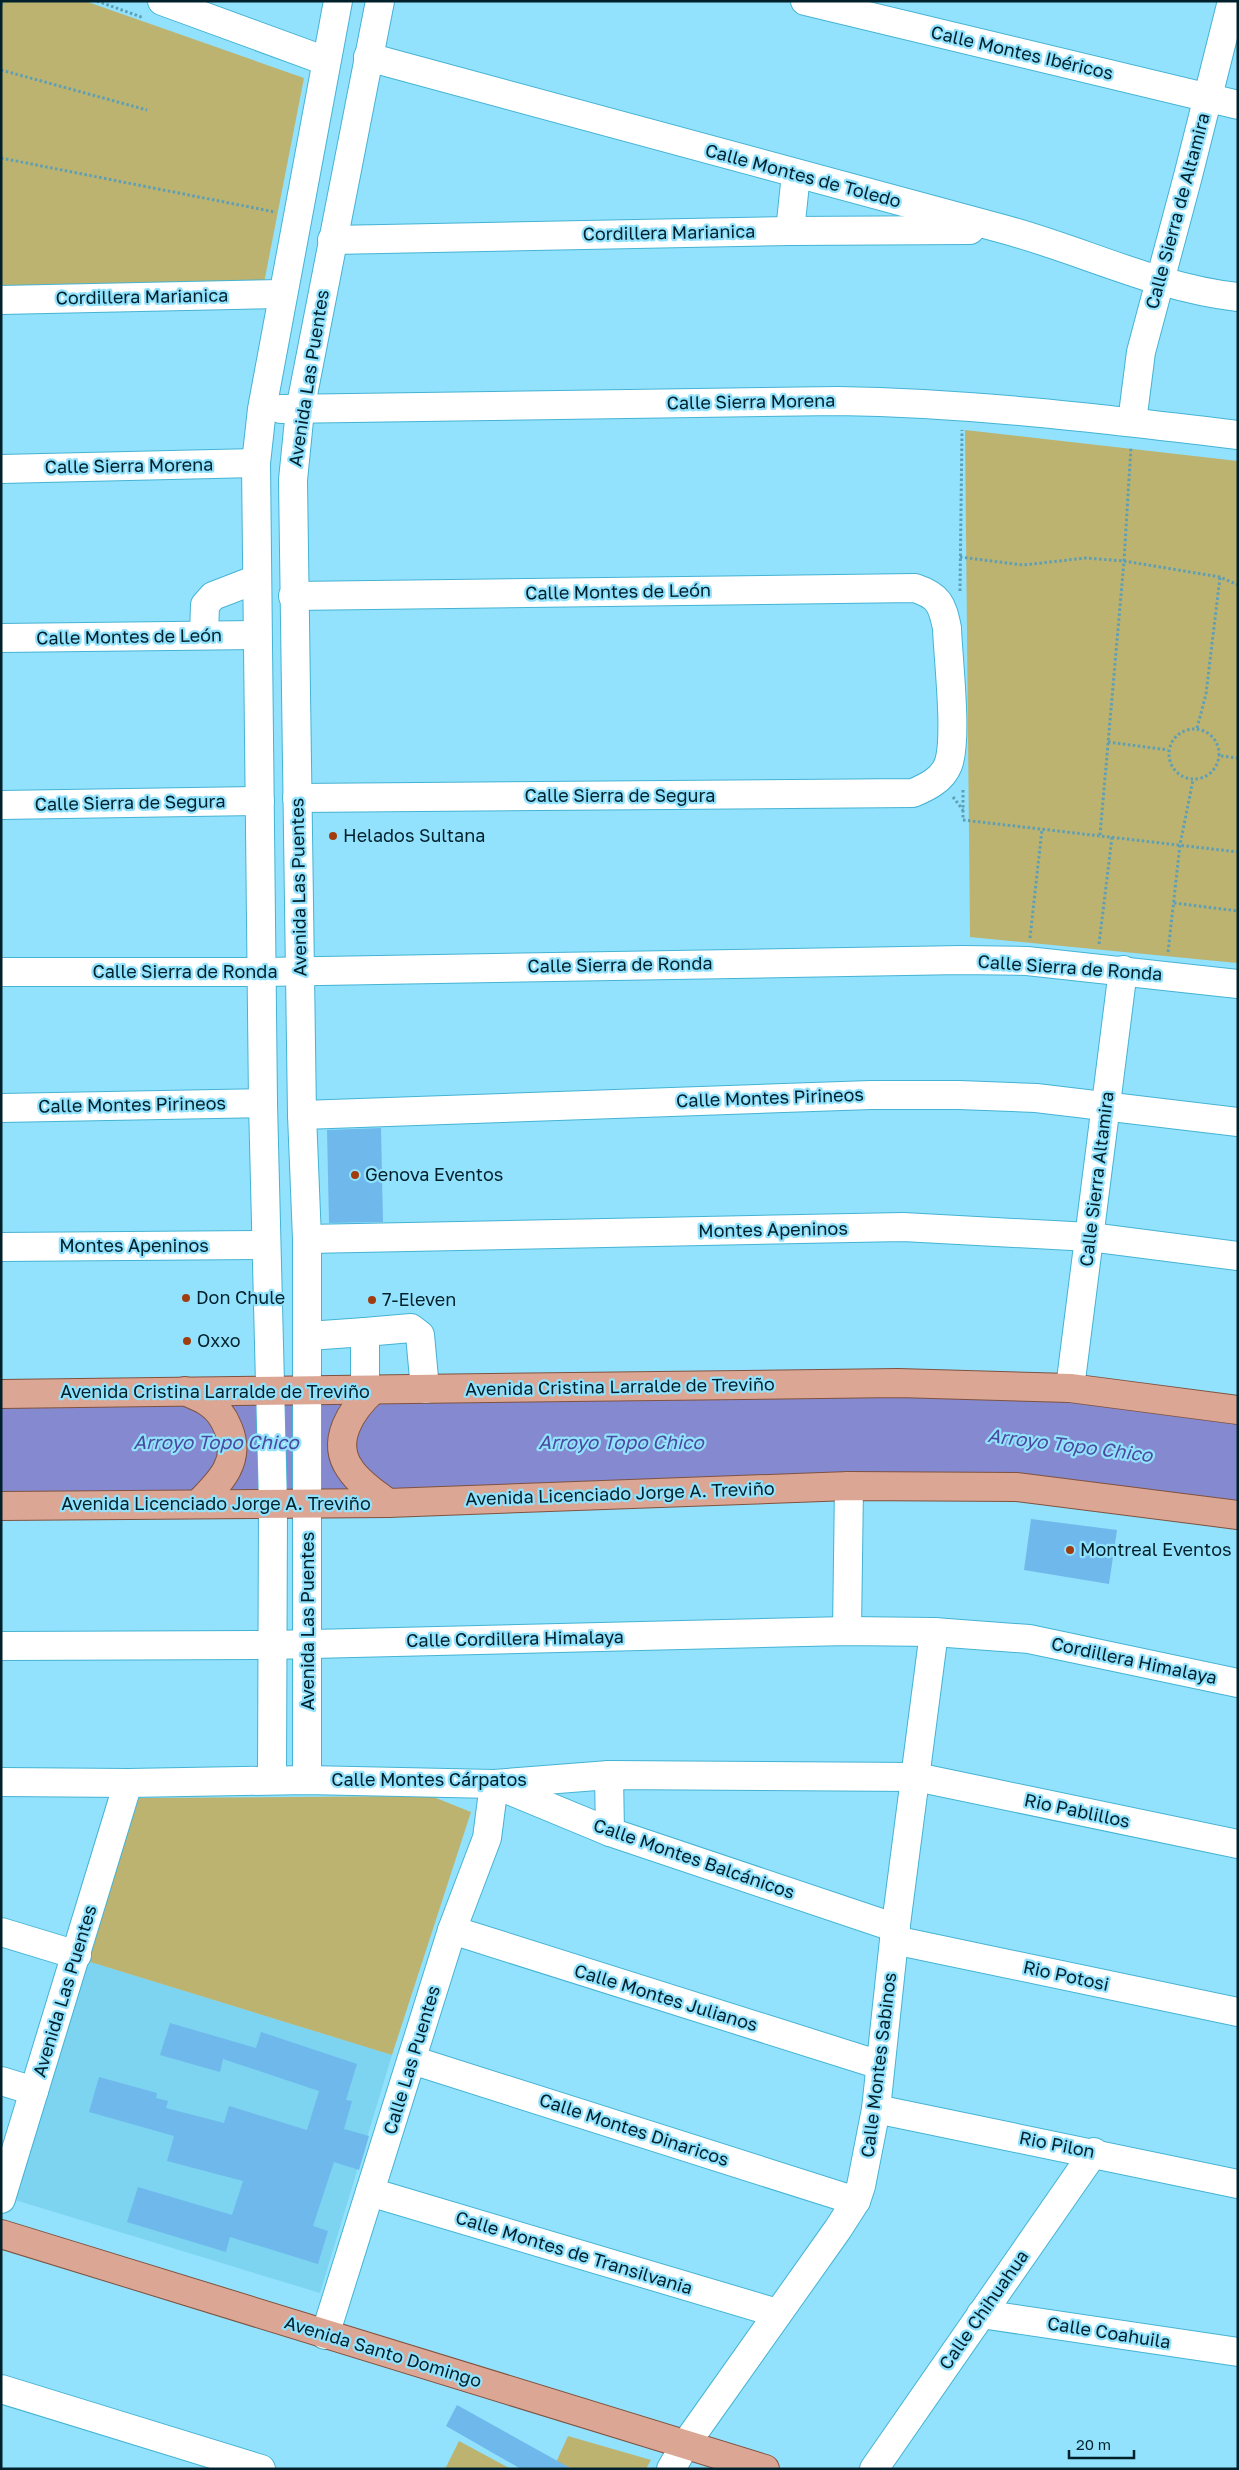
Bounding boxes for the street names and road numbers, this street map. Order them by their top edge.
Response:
street label: Calle Montes Ibéricos [929,20,1116,84]
street label: Calle Sierra de Altamira [1140,110,1214,311]
street label: Calle Montes de Toledo [703,138,904,212]
street label: Cordillera Marianica [582,219,755,245]
street label: Cordillera Marianica [55,283,228,309]
street label: Avenida Las Puentes [283,288,333,468]
street label: Calle Sierra Morena [666,389,836,413]
street label: Calle Sierra Morena [44,453,214,477]
street label: Calle Montes de León [525,578,711,604]
street label: Calle Montes de León [36,623,222,649]
street label: Calle Sierra de Segura [525,784,715,806]
street label: Calle Sierra de Segura [34,789,226,815]
street label: Avenida Las Puentes [285,798,311,977]
street label: Calle Sierra de Ronda [977,950,1163,984]
street label: Calle Sierra de Ronda [527,951,713,977]
street label: Calle Sierra de Ronda [92,960,278,982]
street label: Calle Montes Pirineos [676,1083,864,1111]
street label: Calle Sierra Altamira [1074,1090,1118,1268]
street label: Calle Montes Pirineos [38,1091,226,1117]
street label: Montes Apeninos [698,1217,848,1241]
street label: Montes Apeninos [59,1234,209,1256]
street label: Avenida Cristina Larralde de Treviño [465,1372,775,1400]
street label: Avenida Cristina Larralde de Treviño [60,1380,370,1402]
street label: Avenida Licenciado Jorge A. Treviño [465,1477,775,1509]
street label: Avenida Licenciado Jorge A. Treviño [61,1492,371,1514]
street label: Avenida Las Puentes [296,1532,318,1710]
street label: Calle Cordillera Himalaya [406,1625,624,1651]
street label: Cordillera Himalaya [1049,1632,1219,1688]
street label: Calle Montes Cárpatos [331,1768,527,1790]
street label: Rio Pablillos [1022,1788,1132,1832]
street label: Calle Montes Balcánicos [591,1813,798,1903]
street label: Avenida Las Puentes [27,1902,101,2079]
street label: Rio Potosi [1021,1955,1111,1995]
street label: Calle Montes Julianos [572,1959,761,2035]
street label: Calle Montes Sabinos [856,1971,900,2159]
street label: Calle Las Puentes [378,1983,444,2137]
street label: Calle Montes Dinaricos [537,2088,732,2170]
street label: Rio Pilon [1018,2126,1097,2162]
street label: Calle Montes de Transilvania [453,2205,695,2299]
street label: Calle Chihuahua [934,2245,1033,2374]
street label: Avenida Santo Domingo [282,2311,485,2392]
street label: Calle Coahuila [1046,2311,1172,2353]

